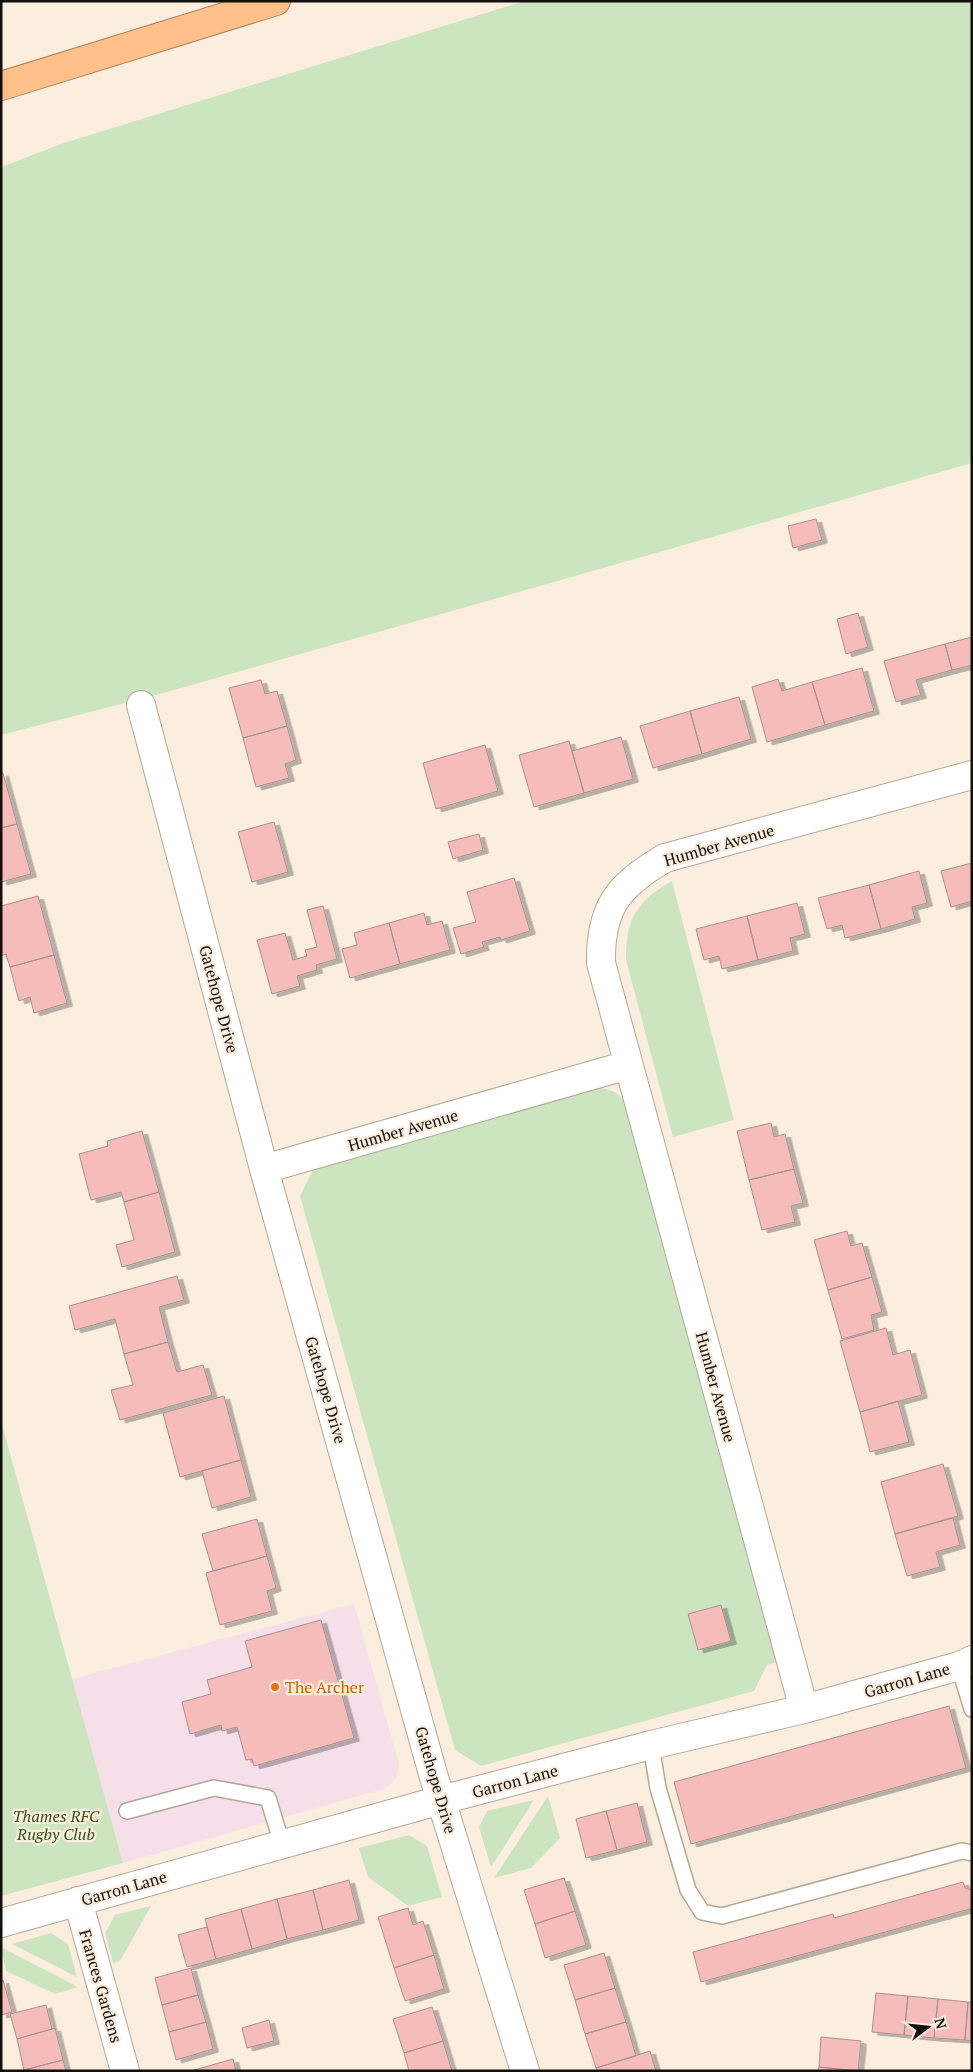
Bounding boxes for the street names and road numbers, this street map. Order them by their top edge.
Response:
street label: Humber Avenue [661,819,777,871]
street label: Gatehope Drive [194,943,244,1055]
street label: Humber Avenue [345,1104,461,1156]
street label: Humber Avenue [691,1329,741,1445]
street label: Gatehope Drive [300,1334,352,1446]
street label: Garron Lane [862,1657,952,1703]
street label: Gatehope Drive [410,1724,462,1836]
street label: Garron Lane [470,1759,560,1803]
street label: Garron Lane [79,1865,169,1911]
street label: Frances Gardens [74,1927,128,2045]

